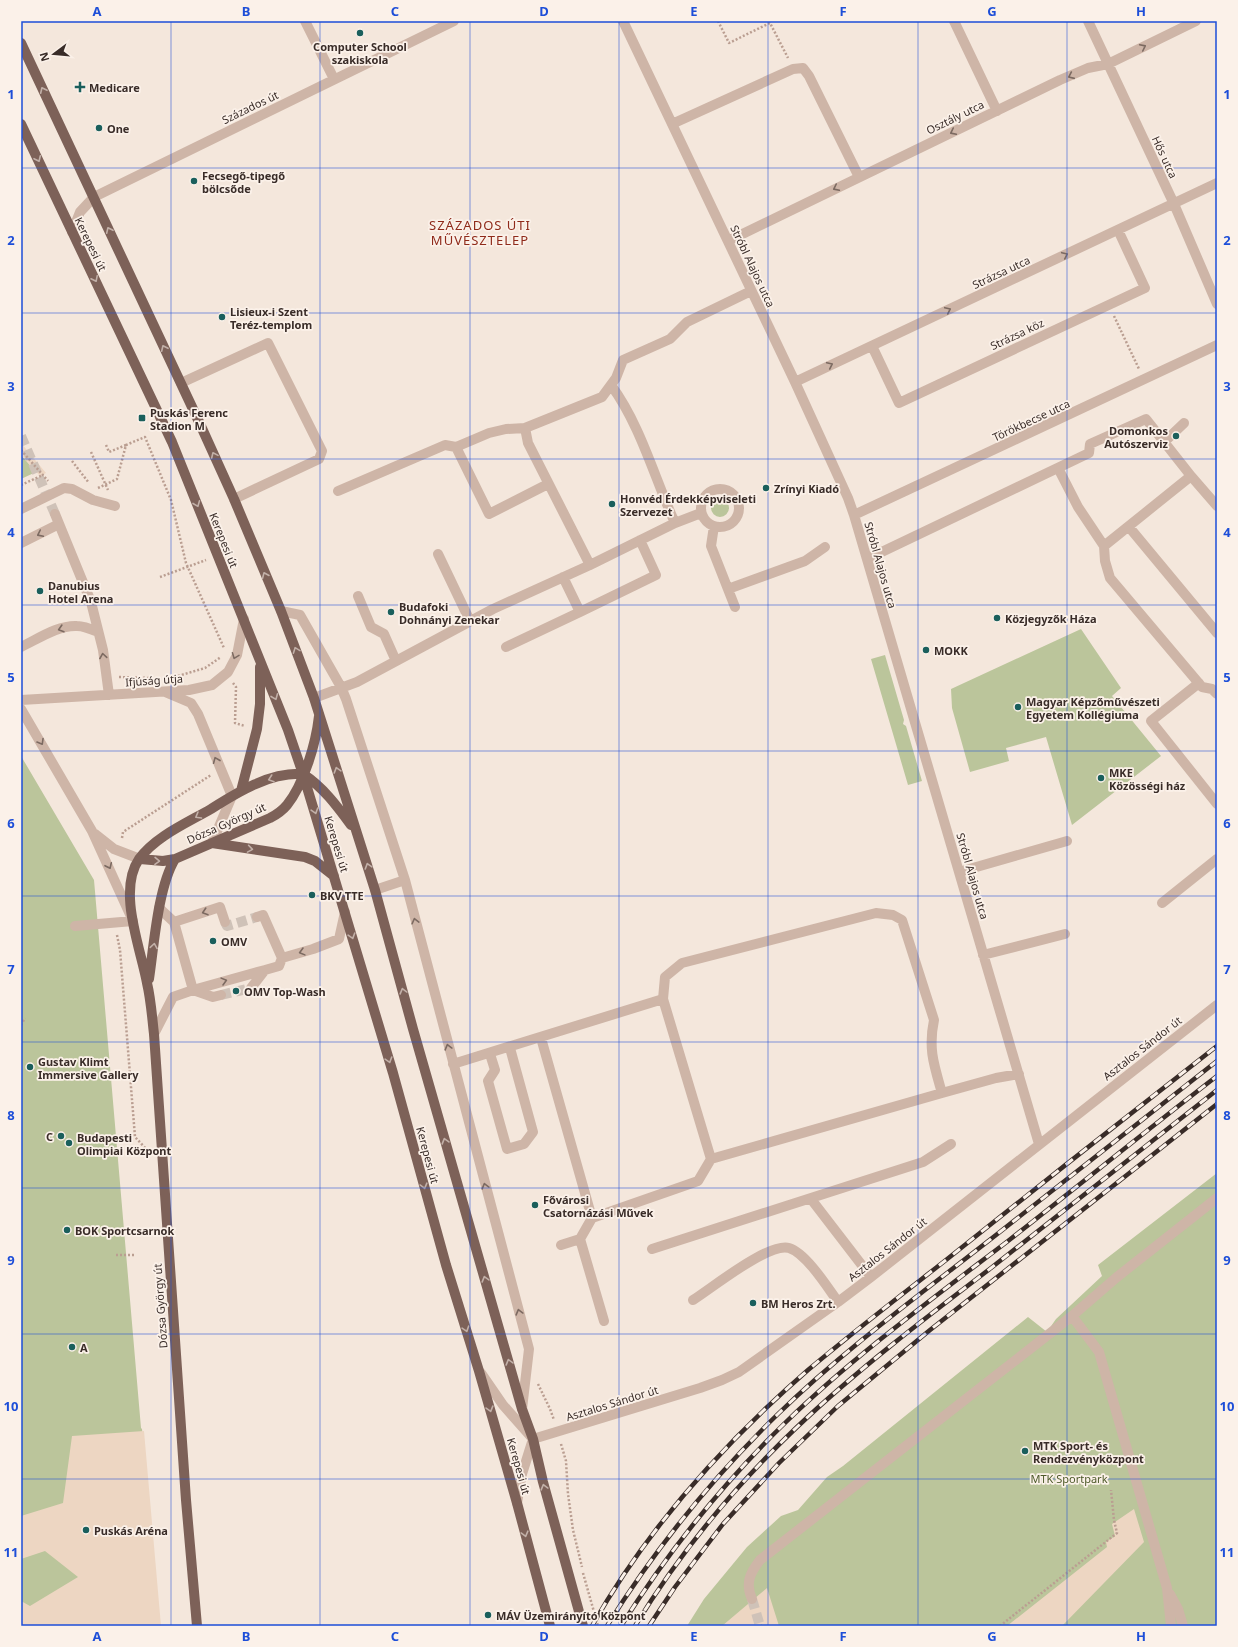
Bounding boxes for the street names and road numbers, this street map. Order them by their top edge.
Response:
street label: Százados út [219,87,281,127]
street label: Osztály utca [924,97,986,137]
street label: Hős utca [1149,133,1181,181]
street label: Kerepesi út [71,215,111,273]
street label: Stróbl Alajos utca [727,222,779,310]
street label: Strázsa utca [970,252,1032,292]
street label: Strázsa köz [988,315,1046,353]
street label: Törökbecse utca [990,396,1072,444]
street label: Kerepesi út [206,510,242,570]
street label: Stróbl Alajos utca [861,520,901,610]
street label: Ifjúság útja [125,670,183,690]
street label: Dózsa György út [184,799,268,847]
street label: Kerepesi út [321,814,353,874]
street label: Stróbl Alajos utca [953,831,993,921]
street label: Asztalos Sándor út [1100,1013,1184,1083]
street label: Kerepesi út [413,1125,443,1185]
street label: Asztalos Sándor út [845,1214,929,1284]
street label: Dózsa György út [150,1263,170,1349]
street label: Asztalos Sándor út [564,1382,660,1424]
street label: Kerepesi út [504,1436,534,1496]

